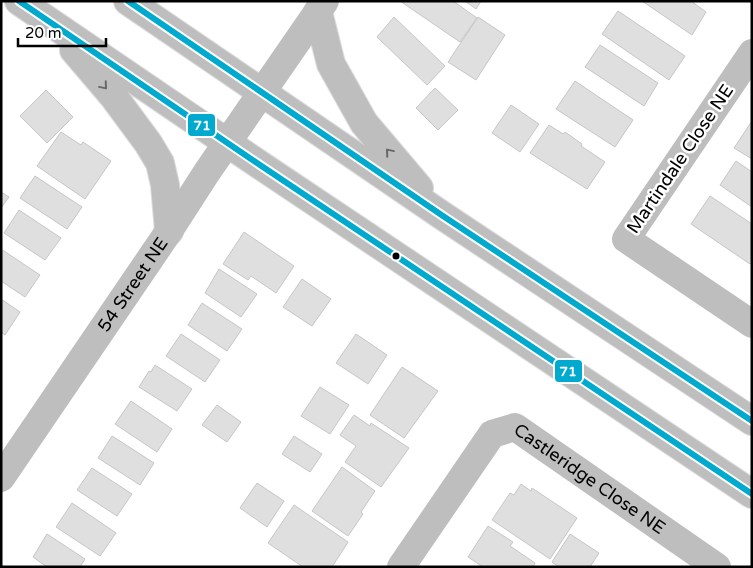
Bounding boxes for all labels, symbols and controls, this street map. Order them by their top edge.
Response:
scale bar [18,15,105,47]
text: 20 m [25,24,62,42]
one-way arrow [99,80,107,89]
street label: Martindale Close NE [622,80,738,238]
line badge: 71 [187,113,216,137]
text: 71 [193,117,211,134]
one-way arrow [385,148,394,157]
street label: 54 Street NE [93,233,172,336]
unlabelled marker [391,251,401,261]
line badge: 71 [554,359,583,383]
text: 71 [559,363,577,380]
street label: Castleridge Close NE [510,419,670,539]

